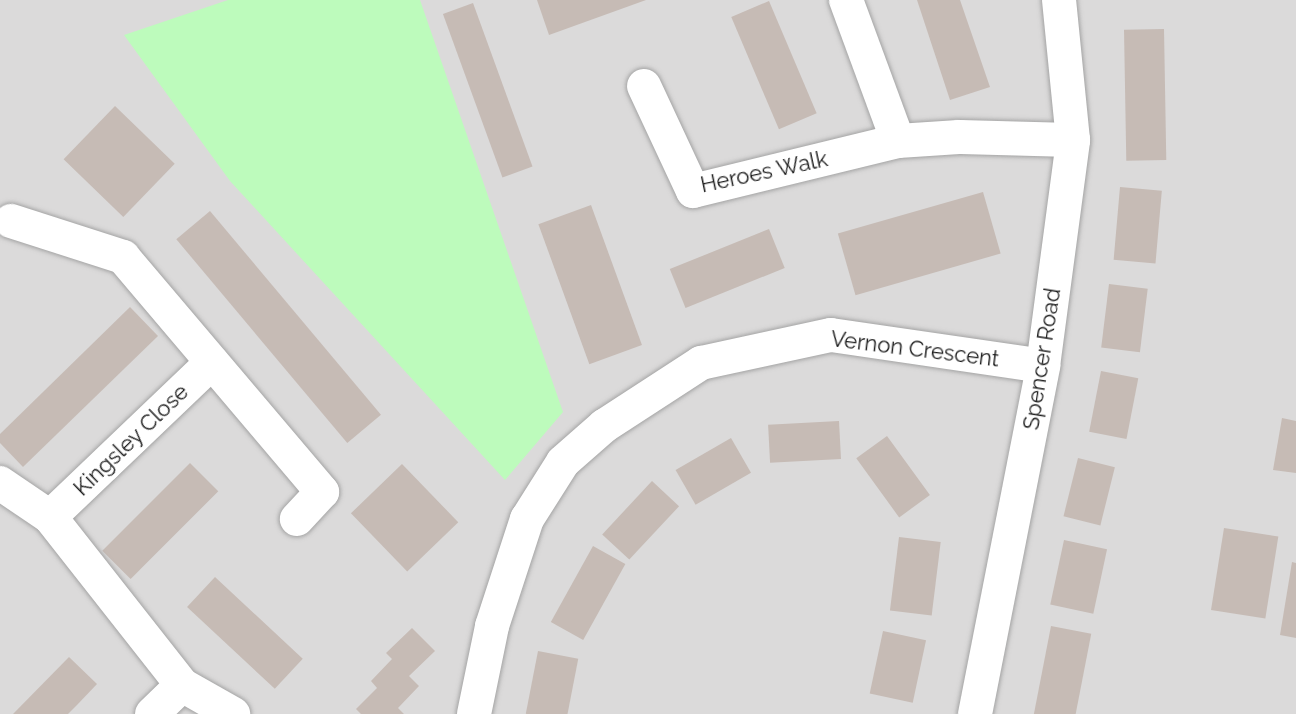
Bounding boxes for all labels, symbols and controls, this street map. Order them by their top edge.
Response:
street label: Heroes Walk [698,146,830,198]
street label: Spencer Road [1018,286,1066,432]
street label: Vernon Crescent [829,326,1001,372]
street label: Kingsley Close [68,378,194,502]

